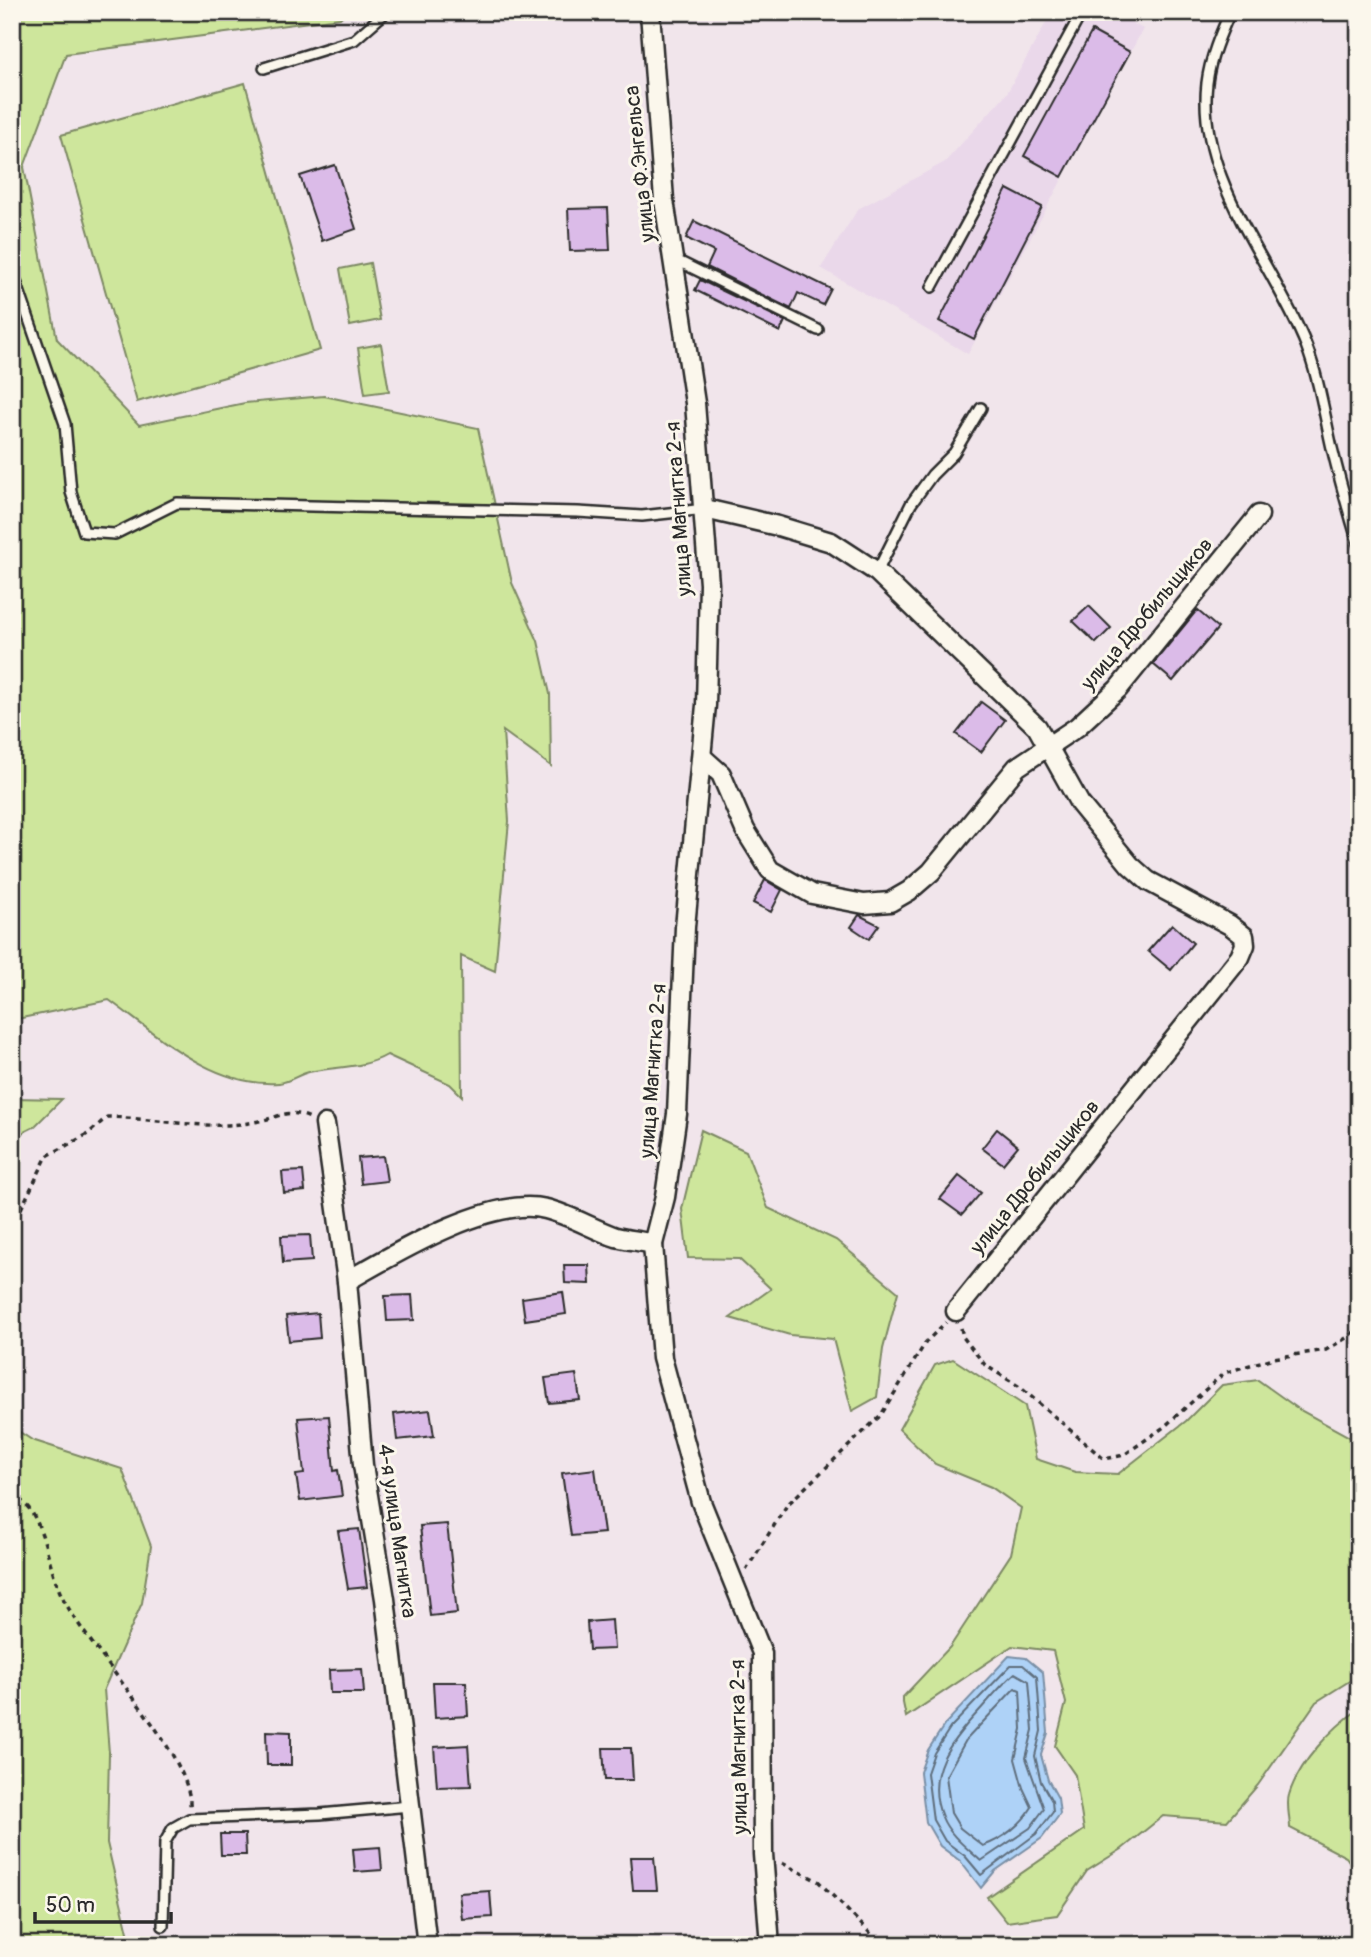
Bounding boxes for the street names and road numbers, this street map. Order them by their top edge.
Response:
street label: улица Ф.Энгельса [618,84,662,245]
street label: улица Магнитка 2-я [659,421,699,598]
street label: улица Дробильщиков [1074,532,1219,697]
street label: улица Магнитка 2-я [633,983,673,1160]
street label: улица Дробильщиков [964,1094,1106,1261]
street label: 4-я улица Магнитка [371,1442,423,1620]
street label: улица Магнитка 2-я [724,1659,754,1836]

